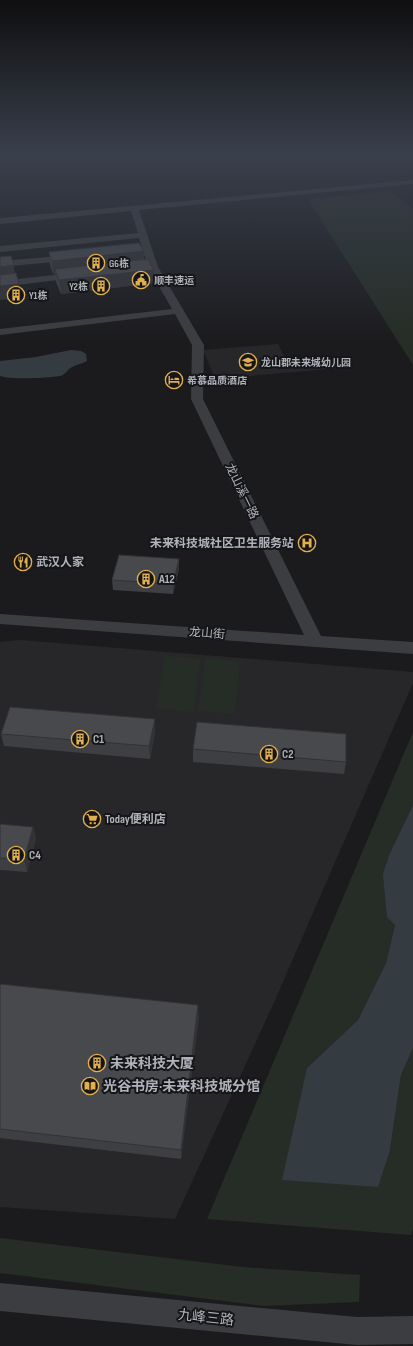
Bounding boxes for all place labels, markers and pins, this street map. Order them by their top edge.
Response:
building icon: G6栋 [86,253,106,273]
place label: G6栋 [109,257,129,270]
public building icon: 顺丰速运 [131,270,151,290]
place label: 顺丰速运 [154,275,194,287]
building icon: Y2栋 [91,276,111,296]
place label: Y2栋 [69,280,88,293]
building icon: Y1栋 [6,285,26,305]
place label: Y1栋 [29,289,48,302]
school or university icon: 龙山郡未来城幼儿园 [238,352,258,372]
place label: 龙山郡未来城幼儿园 [261,356,351,369]
hotel icon: 希慕品质酒店 [164,370,184,390]
place label: 希慕品质酒店 [187,375,247,387]
hospital icon: 未来科技城社区卫生服务站 [297,533,317,553]
place label: 未来科技城社区卫生服务站 [150,536,294,551]
restaurant icon: 武汉人家 [13,552,33,572]
place label: 武汉人家 [36,555,84,570]
building icon: A12 [136,569,156,589]
place label: A12 [158,572,175,587]
building icon: C1 [70,729,90,749]
place label: C1 [93,732,104,747]
building icon: C2 [259,744,279,764]
place label: C2 [282,747,293,762]
supermarket icon: Today便利店 [82,809,102,829]
place label: Today便利店 [105,812,166,827]
building icon: C4 [6,845,26,865]
place label: C4 [29,848,41,863]
building icon: 未来科技大厦 [87,1053,107,1073]
place label: 未来科技大厦 [110,1055,194,1072]
library icon: 光谷书房·未来科技城分馆 [80,1076,100,1096]
place label: 光谷书房·未来科技城分馆 [103,1078,260,1095]

